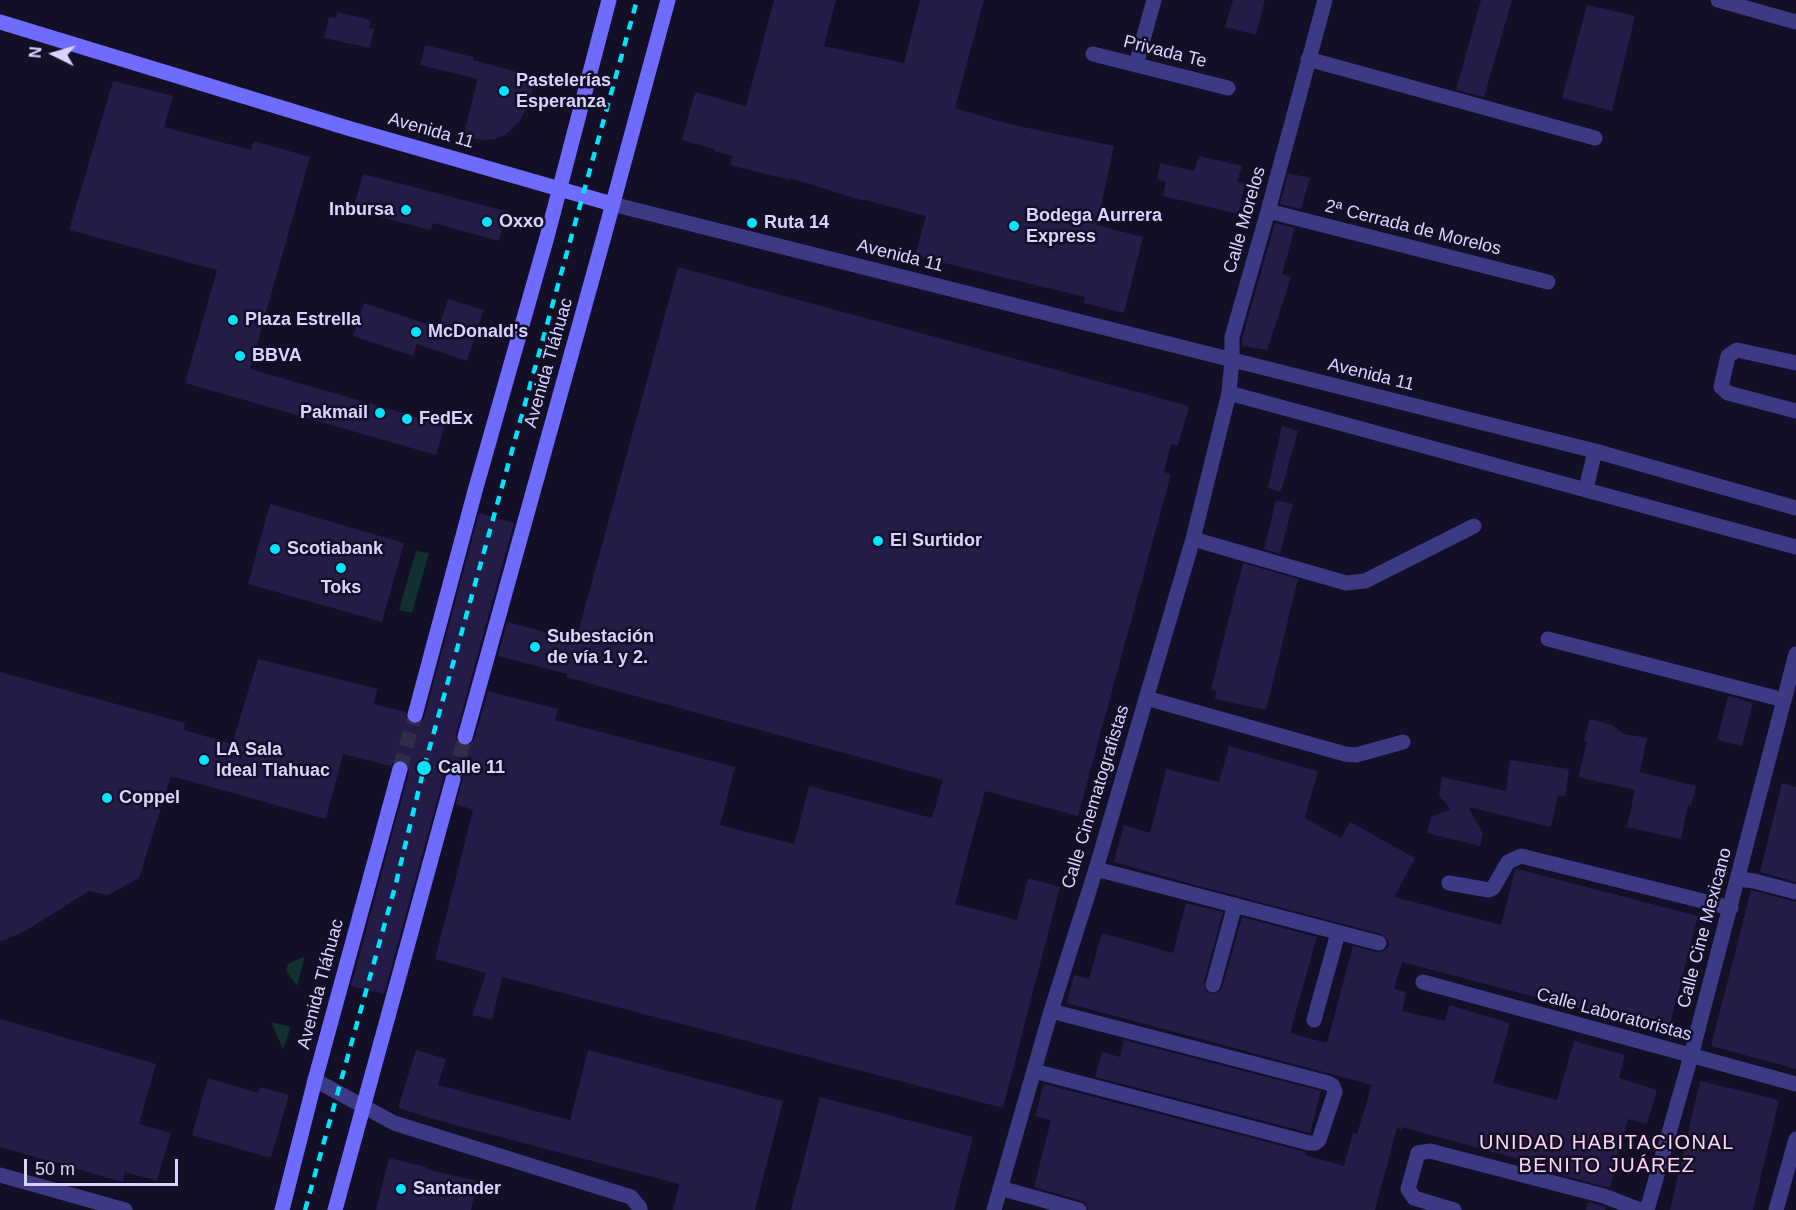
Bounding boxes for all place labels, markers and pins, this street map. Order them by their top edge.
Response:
place label: Pastelerías Esperanza [516,70,611,112]
marker: Pastelerías Esperanza [497,84,511,98]
place label: Inbursa [329,199,394,221]
marker: Inbursa [399,203,413,217]
place label: Bodega Aurrera Express [1026,205,1162,248]
place label: Oxxo [499,211,544,233]
place label: Ruta 14 [764,212,829,234]
marker: Oxxo [480,215,494,229]
marker: Ruta 14 [745,216,759,230]
marker: Bodega Aurrera Express [1007,219,1021,233]
place label: Plaza Estrella [245,309,361,331]
marker: Plaza Estrella [226,313,240,327]
place label: McDonald's [428,321,528,343]
marker: McDonald's [409,325,423,339]
place label: BBVA [252,345,302,367]
marker: BBVA [233,349,247,363]
place label: Pakmail [300,402,368,424]
marker: Pakmail [373,406,387,420]
place label: FedEx [419,408,473,430]
marker: FedEx [400,412,414,426]
place label: El Surtidor [890,530,982,552]
marker: El Surtidor [871,534,885,548]
place label: Scotiabank [287,538,383,560]
marker: Scotiabank [268,542,282,556]
marker: Toks [334,561,348,575]
place label: Toks [321,577,361,599]
place label: Subestación de vía 1 y 2. [547,626,654,668]
marker: Subestación de vía 1 y 2. [528,640,542,654]
place label: LA Sala Ideal Tlahuac [216,739,330,782]
marker: LA Sala Ideal Tlahuac [197,753,211,767]
place label: Calle 11 [438,757,505,779]
marker: Calle 11 [415,759,433,777]
place label: Coppel [119,787,180,809]
marker: Coppel [100,791,114,805]
place label: Santander [413,1178,501,1200]
marker: Santander [394,1182,408,1196]

